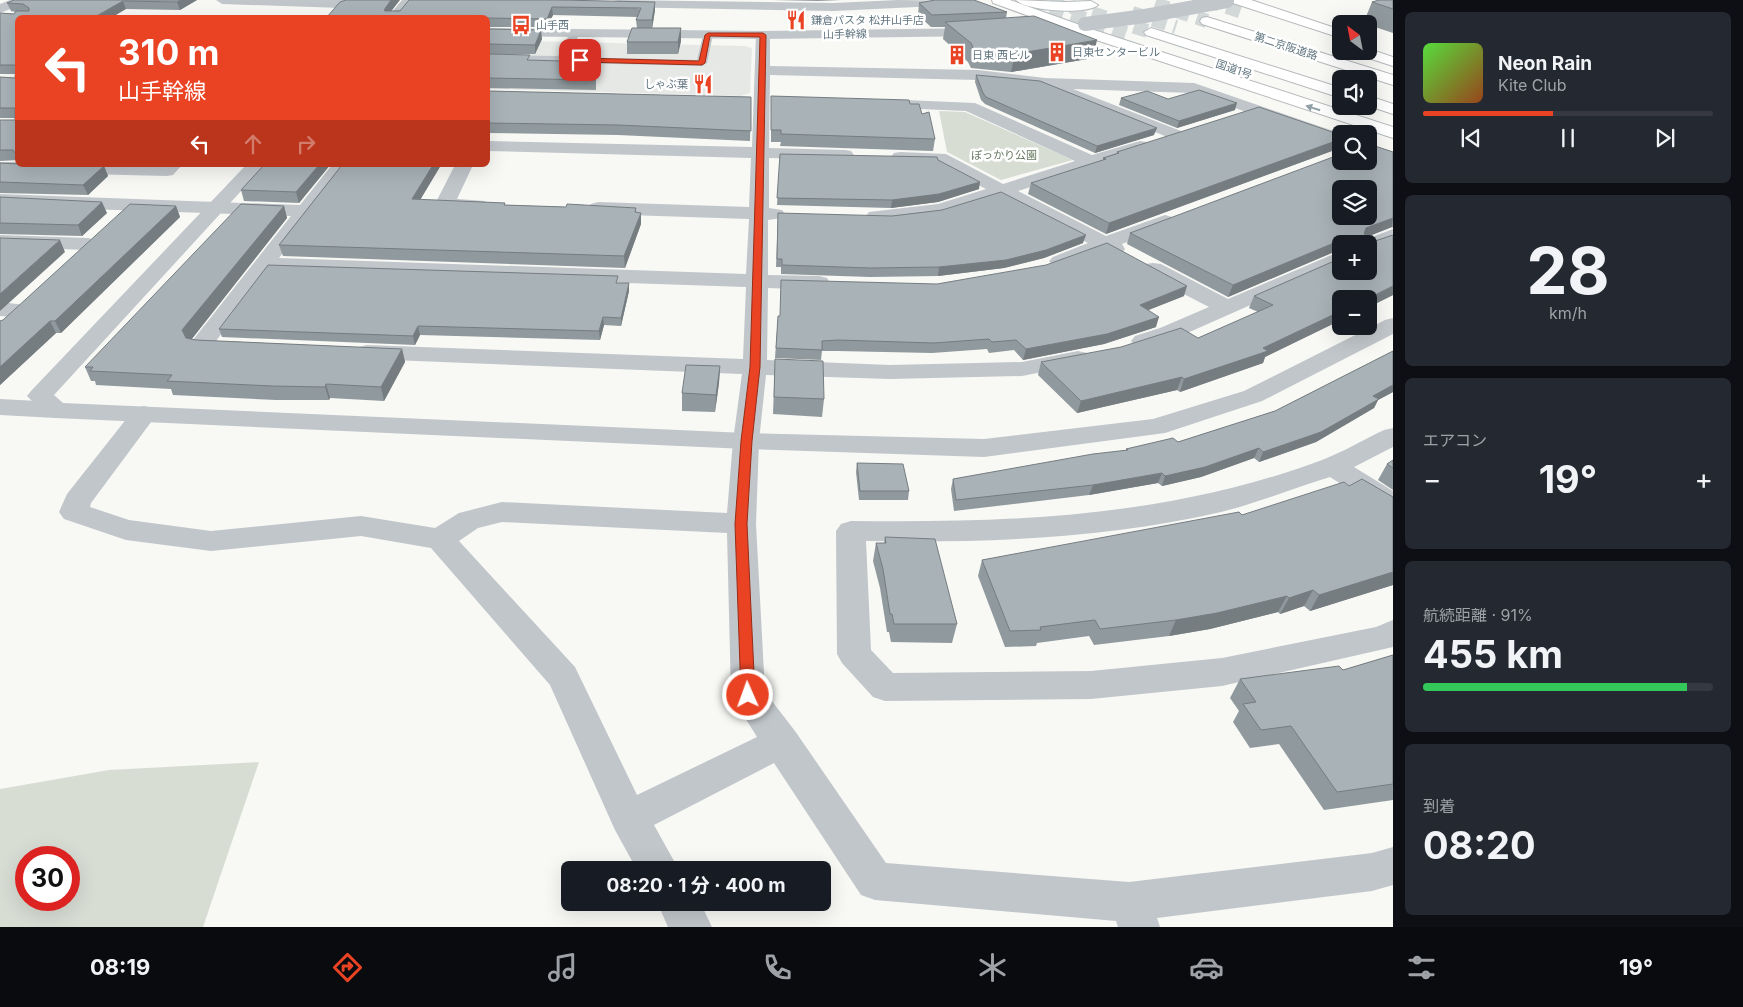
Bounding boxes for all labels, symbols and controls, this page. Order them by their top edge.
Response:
restaurant icon: 鎌倉パスタ 松井山手店 [785,9,807,31]
place label: 鎌倉パスタ 松井山手店 [811,13,924,27]
bus stop icon: 山手西 [510,14,532,36]
north arrow [1332,15,1378,60]
map controls [1332,15,1377,335]
place label: 山手西 [536,18,569,32]
street label: 山手幹線 [823,27,867,41]
street label: 第二京阪道路 [1252,29,1320,63]
text: 310 m [118,31,220,73]
icon: left [35,35,100,100]
pin [559,39,601,81]
building icon: 日東センタービル [1046,41,1068,63]
building icon: 日東 西ビル [946,44,968,66]
place label: 日東センタービル [1072,45,1160,59]
icon: arrive [566,46,594,74]
place label: 日東 西ビル [972,48,1030,62]
text: Neon Rain [1498,52,1592,75]
street label: 国道1号 [1214,56,1254,82]
button: sound [1332,70,1377,115]
restaurant icon: しゃぶ葉 [692,73,714,95]
text: Kite Club [1498,75,1567,95]
place label: しゃぶ葉 [644,77,688,91]
text: 山手幹線 [118,78,206,104]
one-way arrow [1306,104,1321,111]
icon: previous [1457,124,1485,152]
icon: pause [1554,124,1582,152]
icon: next [1651,124,1679,152]
button: search [1332,125,1377,170]
icon: left [186,130,214,158]
icon: ahead [239,130,267,158]
icon: right [292,130,320,158]
park label: ぽっかり公園 [971,148,1037,162]
button: layers [1332,180,1377,225]
text: 28 [1526,231,1610,310]
button: + [1332,235,1377,280]
button: − [1332,290,1377,335]
text: km/h [1549,303,1587,323]
text: エアコン [1423,430,1487,450]
text: 19° [1539,456,1597,502]
text: − [1423,462,1442,496]
text: + [1694,462,1713,496]
text: 航続距離 · 91% [1423,605,1533,625]
text: 455 km [1423,631,1563,677]
position arrow [721,668,773,720]
text: 到着 [1423,796,1455,816]
text: 08:20 [1423,822,1536,868]
speed limit sign: 30 [15,846,80,911]
text: 08:20 · 1 分 · 400 m [607,874,786,897]
icon: directions [330,950,365,985]
icon: music [545,950,580,985]
icon: phone [760,950,795,985]
icon: climate [975,950,1010,985]
icon: car [1189,950,1224,985]
icon: filters [1404,950,1439,985]
text: 08:19 [90,954,150,980]
text: 19° [1619,954,1653,980]

